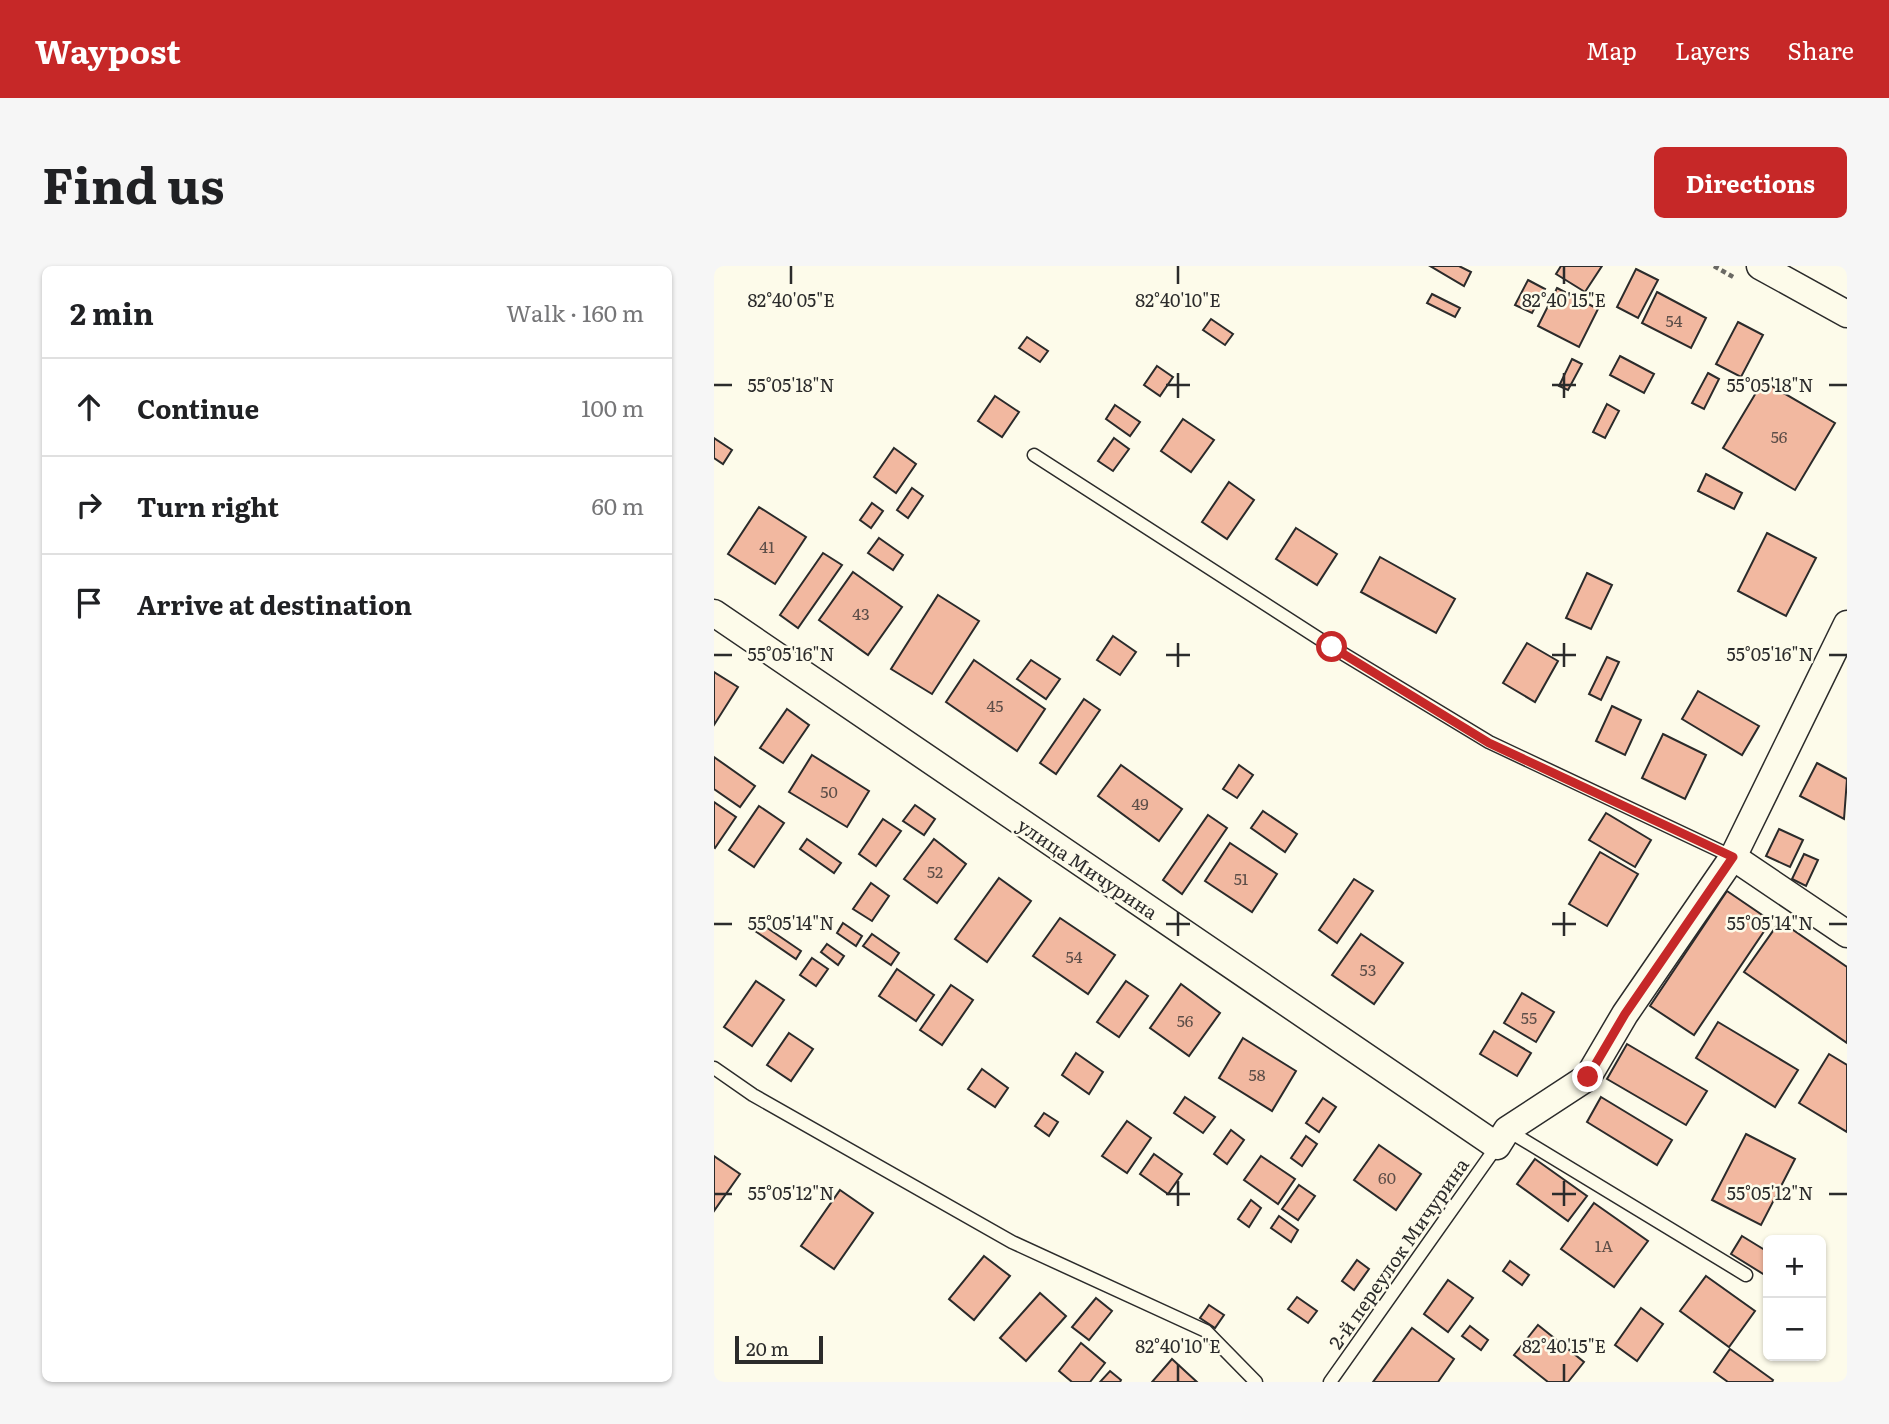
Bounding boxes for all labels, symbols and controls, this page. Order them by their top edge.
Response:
text: Waypost [35,25,181,74]
text: Map [1586,32,1637,67]
text: Layers [1675,32,1749,67]
text: Share [1787,32,1854,67]
text: Find us [42,146,225,219]
button: Directions [1654,147,1847,218]
text: 82°40'05"E [747,286,835,313]
text: 82°40'10"E [1135,286,1221,313]
text: 82°40'15"E [1522,286,1606,313]
text: 2 min [70,290,154,334]
text: Walk · 160 m [506,295,644,329]
house number: 54 [1666,308,1683,332]
text: 55°05'18"N [747,371,835,398]
text: 55°05'18"N [1726,371,1814,398]
icon: ahead [70,388,108,426]
text: Continue [137,388,259,427]
text: 100 m [581,390,644,424]
house number: 56 [1771,424,1788,448]
icon: right [70,486,108,524]
text: Turn right [137,486,279,525]
text: 60 m [591,488,644,522]
house number: 41 [759,534,775,558]
icon: arrive [70,584,108,622]
text: Arrive at destination [137,584,412,623]
house number: 43 [852,601,870,625]
route start [1316,631,1347,662]
text: 55°05'16"N [748,640,834,667]
text: 55°05'16"N [1727,640,1813,667]
house number: 45 [987,693,1003,717]
house number: 50 [820,779,838,803]
house number: 49 [1131,791,1149,815]
street label: улица Мичурина [1012,811,1164,926]
house number: 52 [927,859,943,883]
house number: 51 [1234,866,1249,890]
text: 55°05'14"N [748,909,834,936]
text: 55°05'14"N [1727,909,1813,936]
house number: 54 [1066,944,1083,968]
house number: 53 [1360,957,1376,981]
house number: 55 [1521,1005,1537,1029]
house number: 56 [1177,1008,1194,1032]
route end [1572,1061,1603,1092]
house number: 58 [1249,1062,1266,1086]
street label: 2-й переулок Мичурина [1321,1151,1475,1354]
house number: 60 [1378,1165,1396,1189]
text: 55°05'12"N [748,1179,834,1206]
text: 55°05'12"N [1727,1179,1813,1206]
house number: 1А [1595,1233,1613,1257]
map controls [1763,1235,1826,1361]
button: + [1763,1235,1826,1298]
button: − [1763,1298,1826,1361]
text: 82°40'10"E [1135,1332,1221,1359]
text: 82°40'15"E [1522,1332,1606,1359]
scale bar [735,1333,822,1365]
text: 20 m [746,1334,789,1362]

